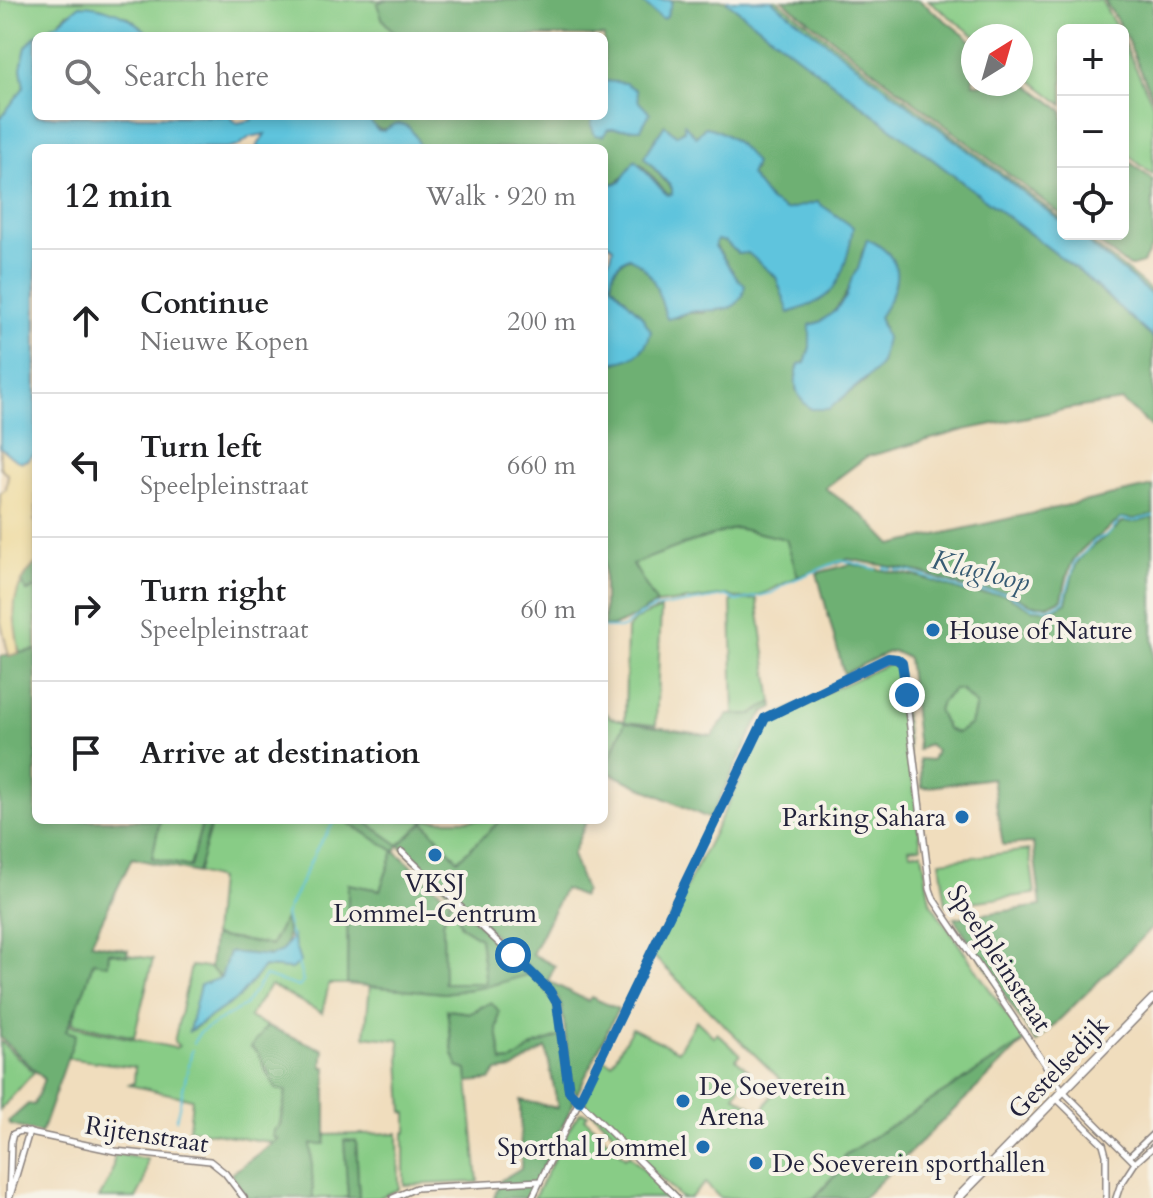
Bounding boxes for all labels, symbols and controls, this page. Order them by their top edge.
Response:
north arrow [961,24,1033,96]
map controls [1057,24,1129,240]
button: + [1057,24,1129,96]
search box [32,32,608,120]
icon: search [60,54,104,98]
text: Search here [124,56,269,97]
button: − [1057,96,1129,168]
button: locate [1057,168,1129,240]
text: 12 min [64,173,172,219]
text: Walk · 920 m [426,179,576,214]
text: Continue [140,283,269,324]
icon: ahead [64,299,108,343]
text: 200 m [507,304,576,339]
text: Nieuwe Kopen [140,324,309,359]
text: Turn left [140,427,262,468]
icon: left [64,443,108,487]
text: 660 m [507,448,576,483]
text: Speelpleinstraat [140,468,309,503]
water label: Klagloop [928,540,1034,601]
text: Turn right [140,571,286,612]
icon: right [64,587,108,631]
text: 60 m [520,592,576,627]
text: Speelpleinstraat [140,612,309,647]
place label: House of Nature [949,613,1133,648]
marker: House of Nature [924,621,942,639]
route end [889,677,925,713]
icon: arrive [64,731,108,775]
text: Arrive at destination [140,733,420,774]
place label: Parking Sahara [782,800,946,835]
marker: Parking Sahara [953,808,971,826]
marker: VKSJ Lommel-Centrum [426,846,444,864]
place label: VKSJ Lommel-Centrum [333,866,537,931]
street label: Speelpleinstraat [939,878,1060,1038]
route start [495,937,531,973]
street label: Gestelsedijk [1000,1008,1116,1126]
place label: De Soeverein Arena [699,1069,846,1134]
marker: De Soeverein Arena [674,1092,692,1110]
street label: Rijtenstraat [83,1107,211,1162]
place label: Sporthal Lommel [497,1130,687,1165]
marker: Sporthal Lommel [694,1138,712,1156]
place label: De Soeverein sporthallen [772,1146,1046,1181]
marker: De Soeverein sporthallen [747,1154,765,1172]

